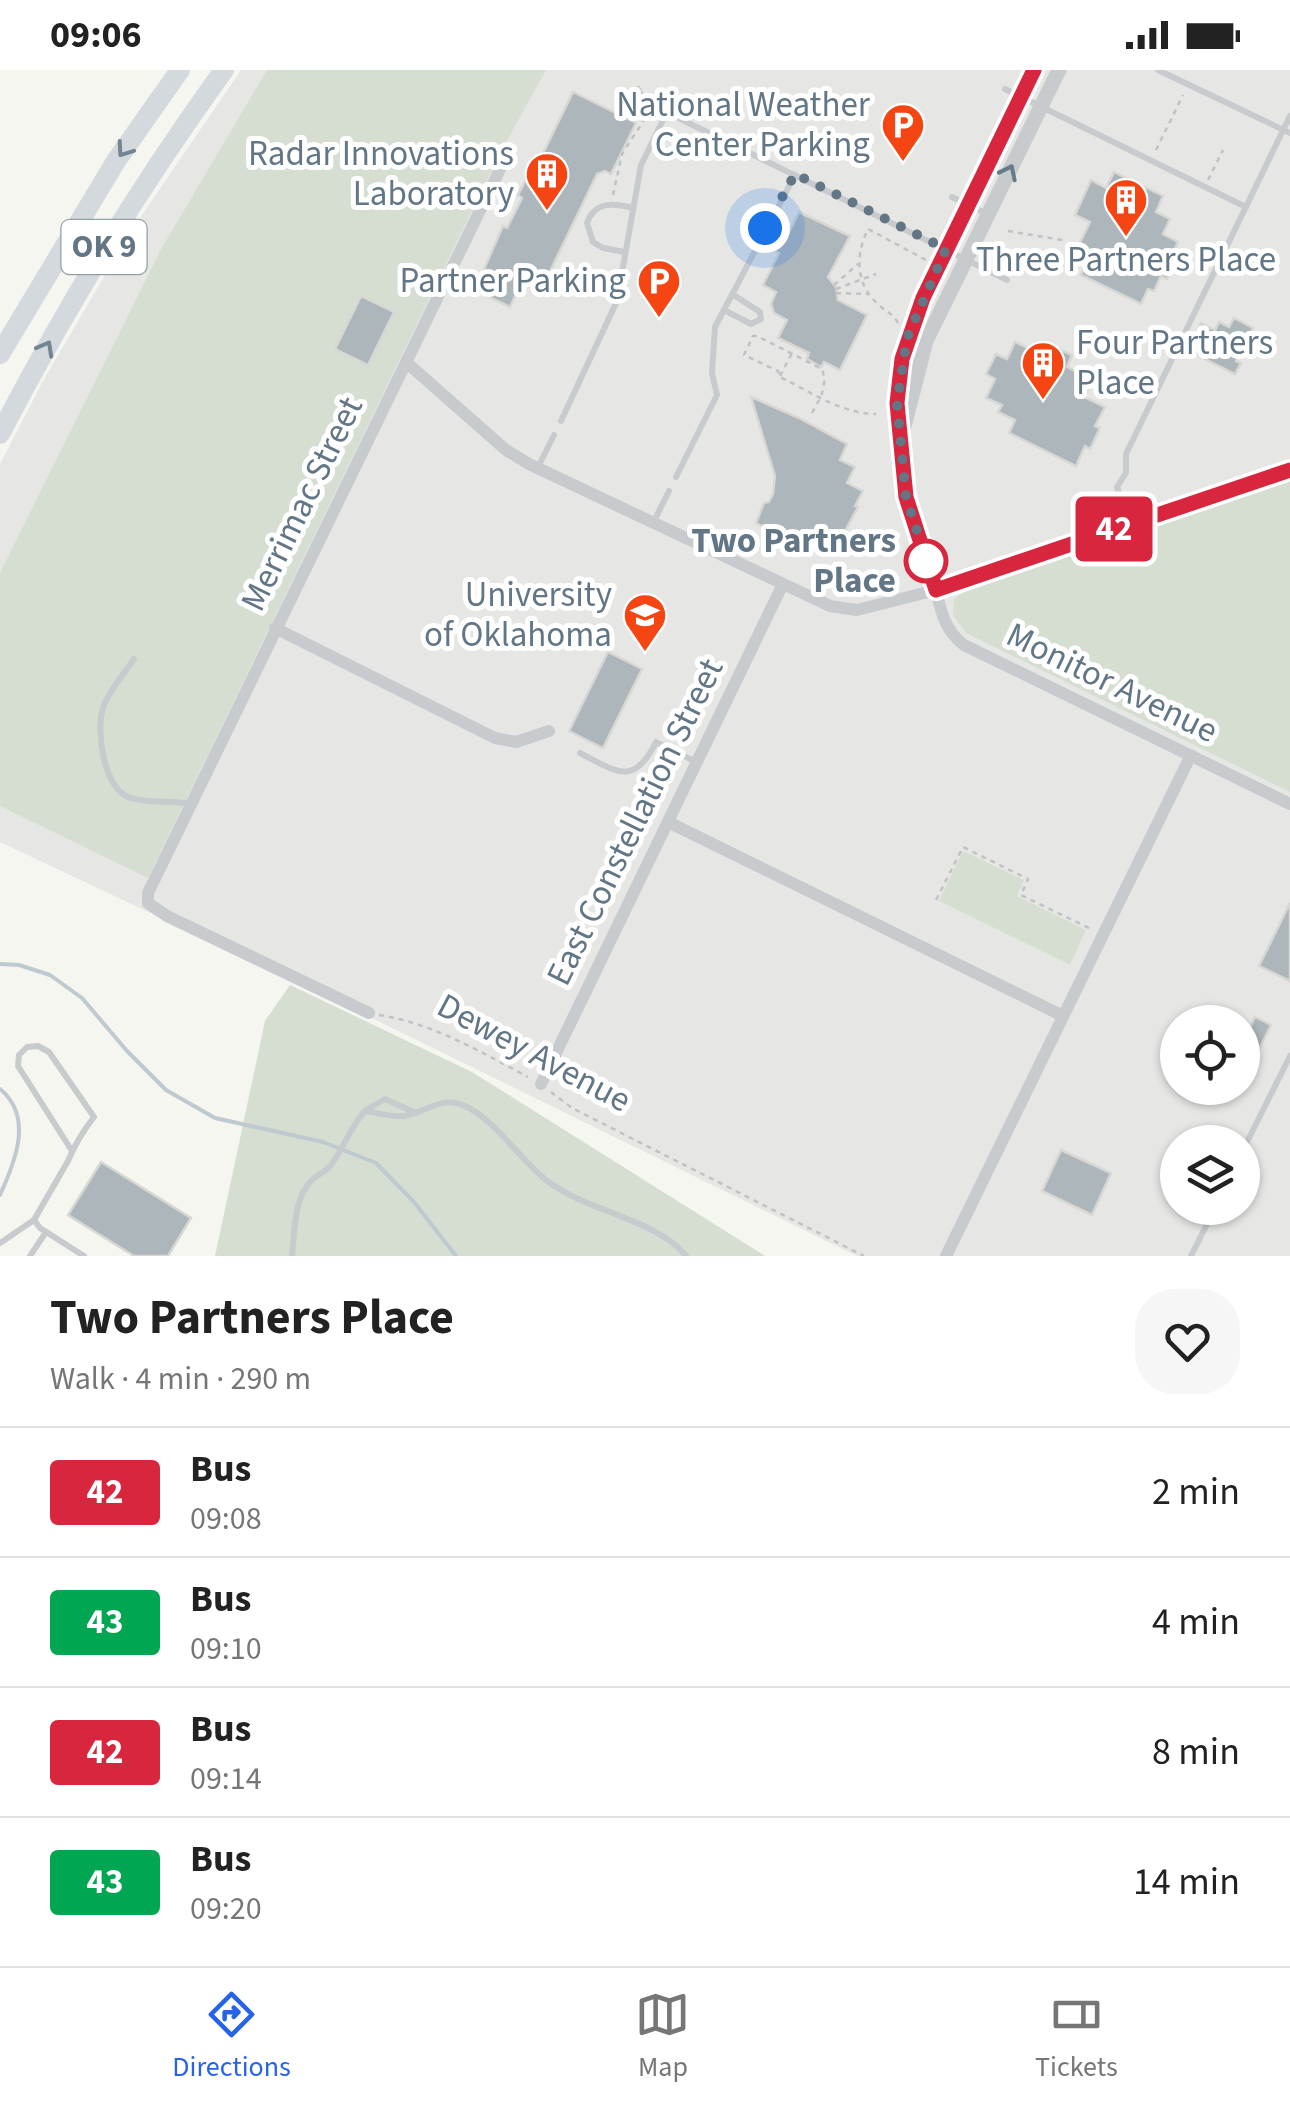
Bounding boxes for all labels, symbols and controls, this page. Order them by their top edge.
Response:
text: 09:06 [50,8,142,62]
place label: National Weather Center Parking [616,80,871,170]
parking icon: National Weather Center Parking [880,102,926,163]
place label: Radar Innovations Laboratory [248,129,514,219]
one-way arrow [118,138,136,157]
building icon: Radar Innovations Laboratory [524,151,570,212]
one-way arrow [997,165,1016,183]
building icon: Three Partners Place [1103,177,1149,238]
your location [740,203,790,253]
road number: OK 9 [62,220,146,274]
place label: Three Partners Place [976,235,1276,285]
place label: Partner Parking [400,256,626,306]
parking icon: Partner Parking [636,258,682,319]
place label: Four Partners Place [1076,318,1273,408]
building icon: Four Partners Place [1020,340,1066,401]
one-way arrow [34,341,53,359]
street label: Merrimac Street [228,388,376,620]
line badge: 42 [1069,496,1159,562]
text: 42 [1096,504,1132,554]
place label: Two Partners Place [691,516,896,606]
marker: Two Partners Place [905,540,947,582]
place label: University of Oklahoma [424,570,612,660]
school or university icon: University of Oklahoma [622,592,668,653]
street label: Monitor Avenue [998,610,1226,756]
street label: East Constellation Street [534,650,736,994]
street label: Dewey Avenue [428,981,640,1125]
map controls [1160,1005,1260,1225]
button: locate [1160,1005,1260,1105]
button: layers [1160,1125,1260,1225]
text: Two Partners Place [50,1284,454,1352]
button: heart [1135,1289,1240,1394]
text: Walk · 4 min · 290 m [50,1356,311,1402]
text: Bus [190,1442,251,1496]
text: 2 min [1152,1465,1240,1519]
text: 42 [87,1467,123,1517]
text: 09:08 [190,1496,262,1542]
text: Bus [190,1572,251,1626]
text: 4 min [1152,1595,1240,1649]
text: 43 [87,1597,123,1647]
text: 09:10 [190,1626,262,1672]
text: Bus [190,1702,251,1756]
text: 8 min [1152,1725,1240,1779]
text: 42 [87,1727,123,1777]
text: 09:14 [190,1756,262,1802]
text: Bus [190,1832,251,1886]
text: 14 min [1133,1855,1240,1909]
text: 43 [87,1857,123,1907]
text: 09:20 [190,1886,262,1932]
tab: Directions [172,1987,291,2087]
tab: Map [635,1987,690,2087]
tab: Tickets [1035,1987,1118,2087]

